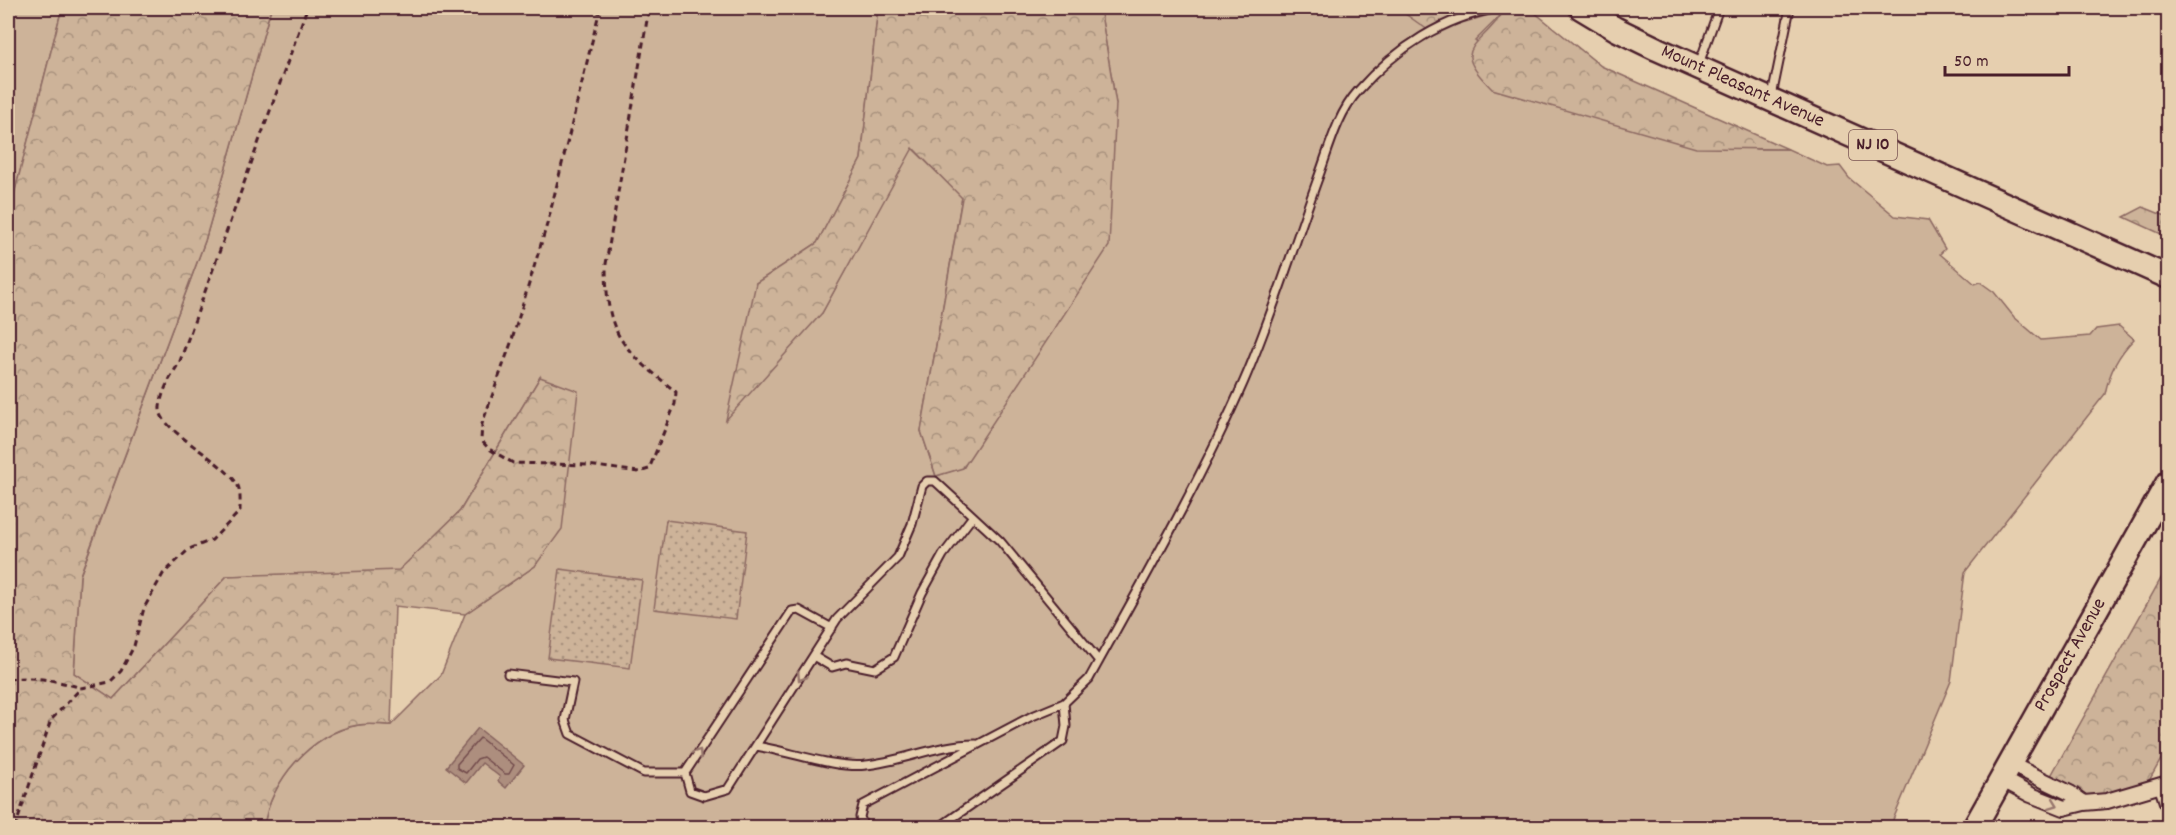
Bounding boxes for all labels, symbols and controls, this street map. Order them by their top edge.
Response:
street label: Mount Pleasant Avenue [1656,38,1829,136]
scale bar [1945,39,2070,77]
text: 50 m [1954,50,1989,75]
road number: NJ 10 [1849,130,1897,160]
street label: Prospect Avenue [2028,593,2114,717]
one-way arrow [797,671,808,682]
one-way arrow [691,749,702,760]
one-way arrow [2048,797,2059,809]

